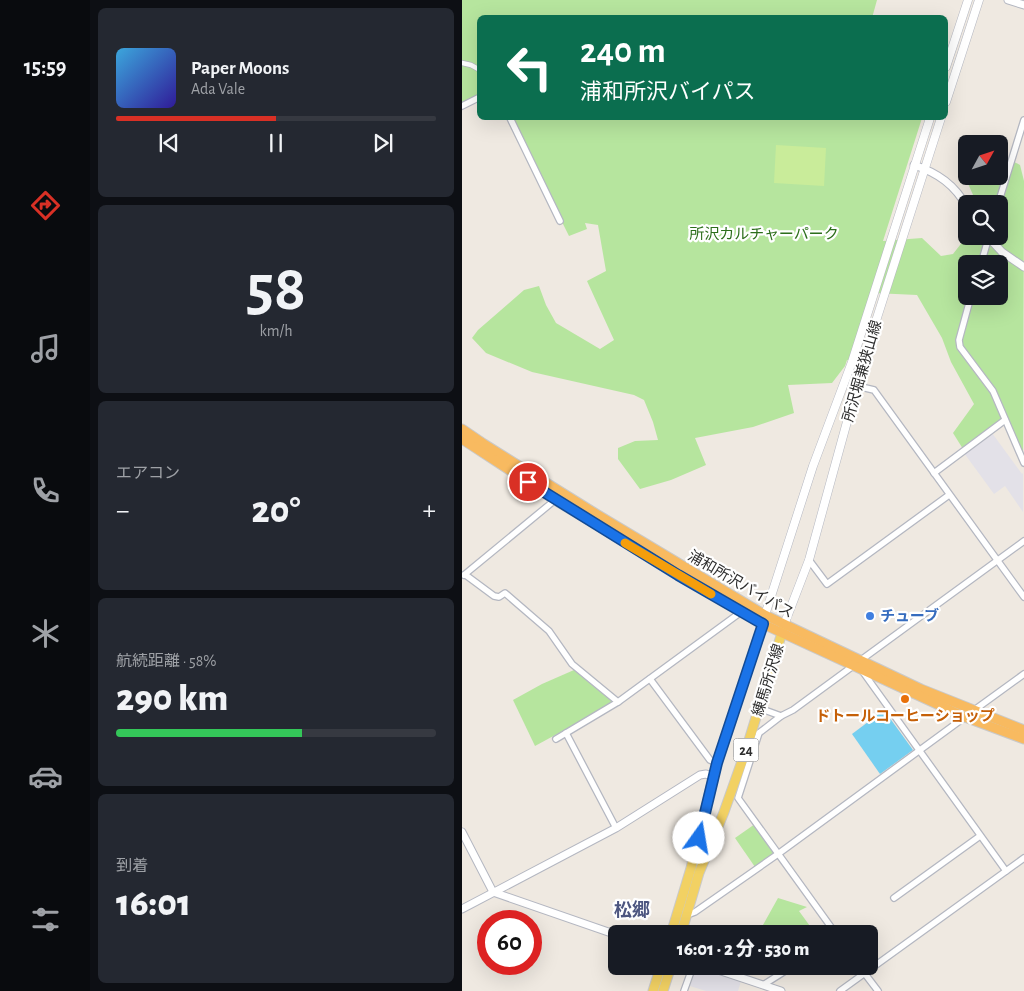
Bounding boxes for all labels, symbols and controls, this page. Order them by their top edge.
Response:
text: 240 m [580,34,666,69]
icon: left [497,35,562,100]
text: 15:59 [24,56,66,78]
text: Paper Moons [191,59,289,78]
text: Ada Vale [191,81,245,97]
text: 浦和所沢バイパス [580,81,756,103]
icon: previous [155,129,183,157]
icon: pause [262,129,290,157]
icon: next [369,129,397,157]
north arrow [958,135,1008,185]
map controls [958,135,1008,305]
icon: directions [28,188,63,223]
button: search [958,195,1008,245]
park label: 所沢カルチャーパーク [689,226,839,242]
button: layers [958,255,1008,305]
text: 58 [246,257,306,322]
street label: 所沢堀兼狭山線 [840,318,884,424]
text: km/h [259,323,293,339]
icon: music [28,331,63,366]
pin [507,461,549,503]
text: エアコン [116,465,180,481]
icon: arrive [514,468,542,496]
icon: phone [28,473,63,508]
text: 20° [252,492,300,530]
text: − [116,497,129,525]
text: + [423,497,436,525]
street label: 浦和所沢バイパス [685,546,797,621]
place label: チューブ [880,607,939,624]
marker: チューブ [864,610,876,622]
icon: climate [28,616,63,651]
street label: 練馬所沢線 [749,642,787,718]
text: 航続距離 · 58% [116,653,216,669]
text: 290 km [116,680,228,718]
marker: ドトールコーヒーショップ [899,693,911,705]
place label: ドトールコーヒーショップ [815,708,995,724]
road number: 24 [734,738,758,762]
icon: car [28,759,63,794]
position arrow [672,811,724,863]
text: 到着 [116,858,148,874]
text: 16:01 [116,885,191,923]
district label: 松郷 [614,900,650,920]
icon: filters [28,902,63,937]
speed limit sign: 60 [477,910,542,975]
text: 16:01 · 2 分 · 530 m [677,940,809,959]

